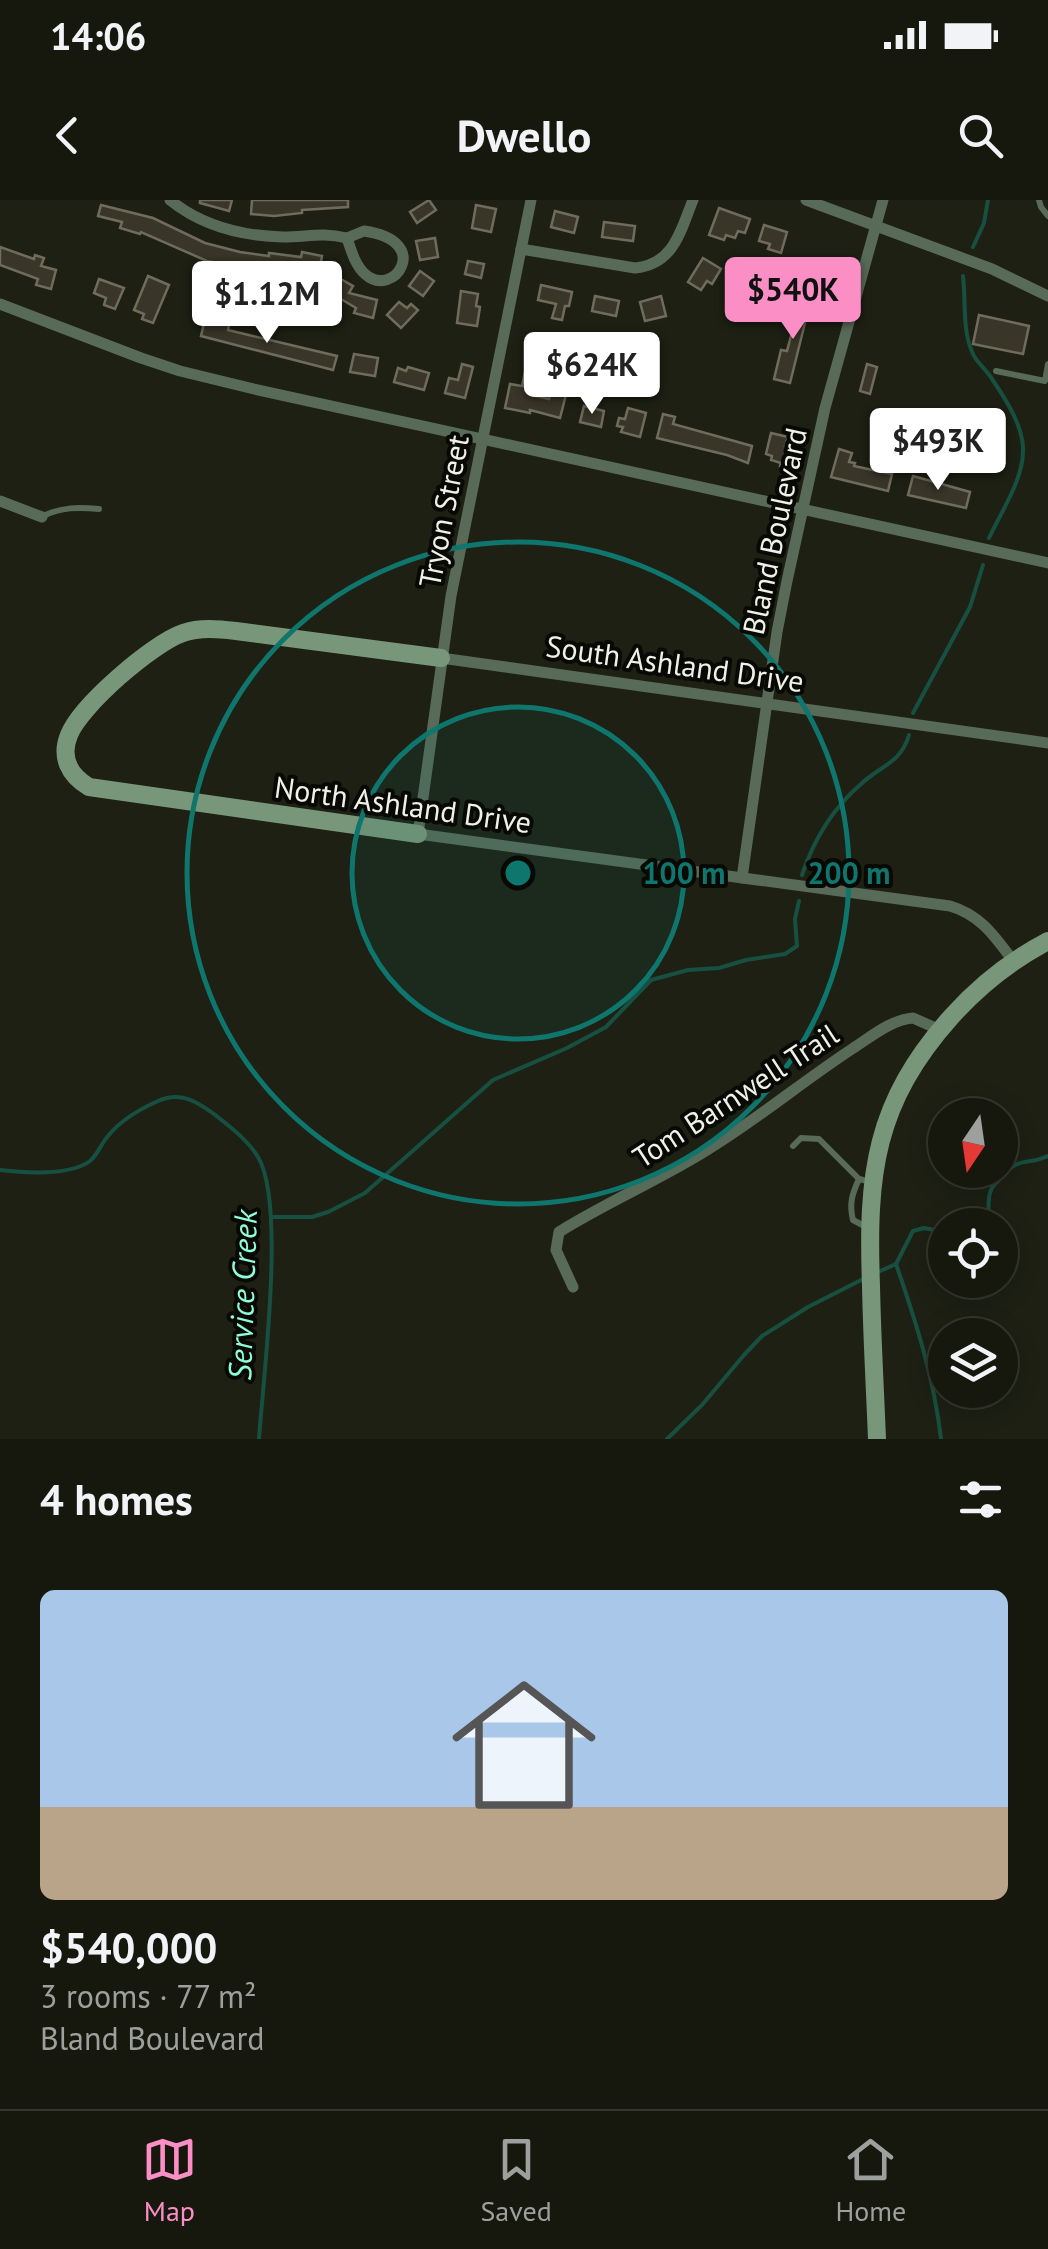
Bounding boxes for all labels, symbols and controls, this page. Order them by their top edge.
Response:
text: 14:06 [50,11,146,60]
text: Dwello [457,106,591,164]
icon: back [40,108,95,163]
icon: search [953,108,1008,163]
pin: $540K [723,257,863,342]
pin: $1.12M [186,261,348,346]
text: $540K [747,268,839,310]
text: $1.12M [214,272,320,314]
pin: $624K [522,332,662,417]
text: $624K [546,343,638,385]
pin: $493K [868,408,1008,493]
text: $493K [892,419,984,461]
street label: Bland Boulevard [733,424,815,638]
street label: Tryon Street [409,431,477,591]
street label: South Ashland Drive [544,626,806,700]
street label: North Ashland Drive [272,767,534,841]
text: 100 m [643,853,725,892]
text: 200 m [808,853,890,892]
centre of rings [500,855,536,891]
street label: Tom Barnwell Trail [625,1014,845,1176]
north arrow [928,1098,1018,1188]
map controls [928,1098,1018,1408]
water label: Service Creek [218,1207,266,1381]
button: locate [928,1208,1018,1298]
button: layers [928,1318,1018,1408]
text: 4 homes [40,1472,193,1527]
icon: filters [953,1472,1008,1527]
icon: home [434,1655,614,1835]
text: $540,000 [40,1920,217,1975]
text: 3 rooms · 77 m² [40,1975,257,2017]
text: Bland Boulevard [40,2017,265,2059]
tab: Map [142,2132,197,2229]
tab: Saved [480,2132,552,2229]
tab: Home [835,2132,906,2229]

